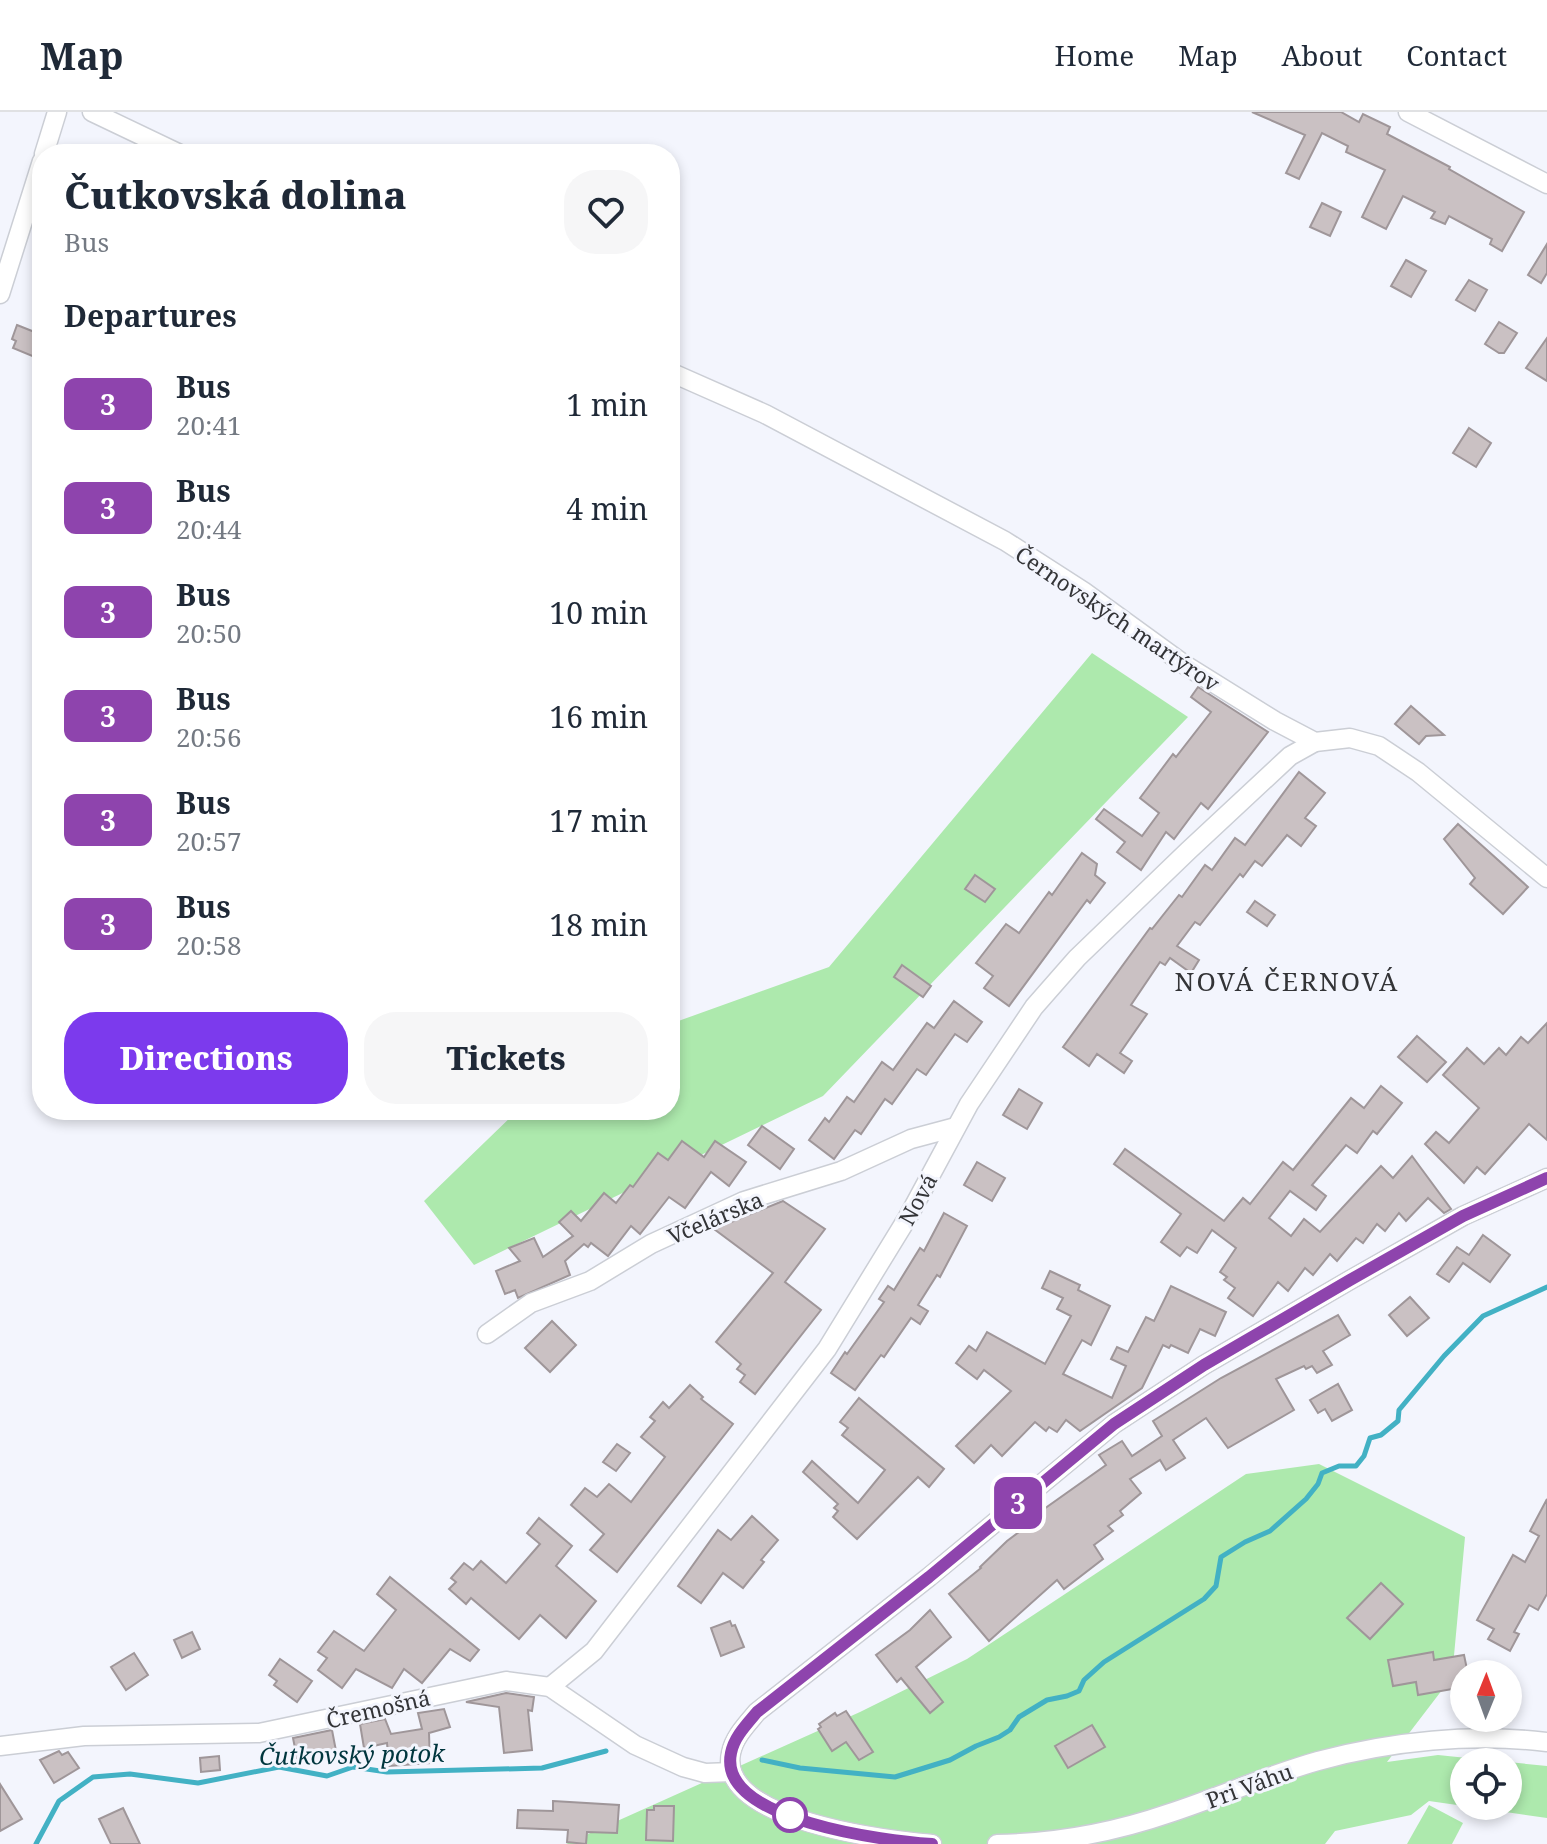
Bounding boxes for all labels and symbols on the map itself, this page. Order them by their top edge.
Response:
street label: Černovských martýrov [1010,538,1226,698]
district label: NOVÁ ČERNOVÁ [1175,963,1399,999]
street label: Nová [891,1168,943,1230]
street label: Včelárska [663,1183,767,1251]
line badge: 3 [992,1477,1044,1529]
north arrow [1450,1660,1522,1732]
street label: Čremošná [323,1682,433,1734]
water label: Čutkovský potok [259,1736,446,1772]
street label: Pri Váhu [1201,1755,1297,1815]
unlabelled marker [773,1798,807,1832]

